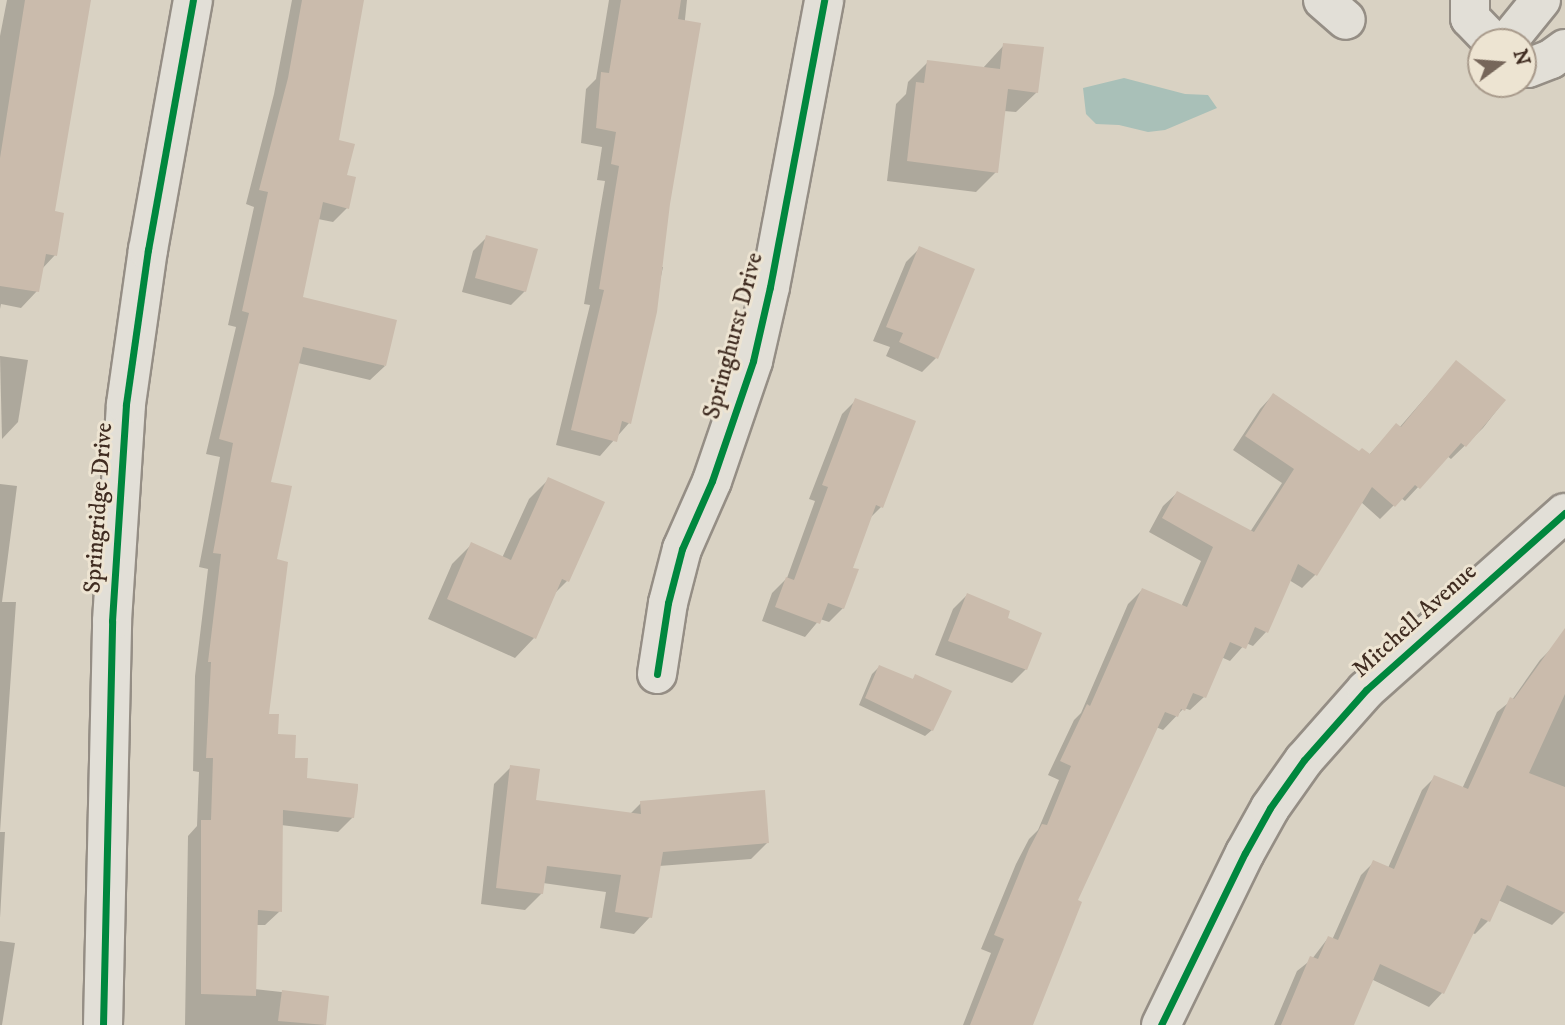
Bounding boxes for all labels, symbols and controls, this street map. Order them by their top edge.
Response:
north arrow [1467,28,1537,98]
text: N [1508,47,1534,68]
street label: Springhurst Drive [698,250,770,422]
street label: Springridge Drive [79,422,119,594]
street label: Mitchell Avenue [1347,558,1483,684]

